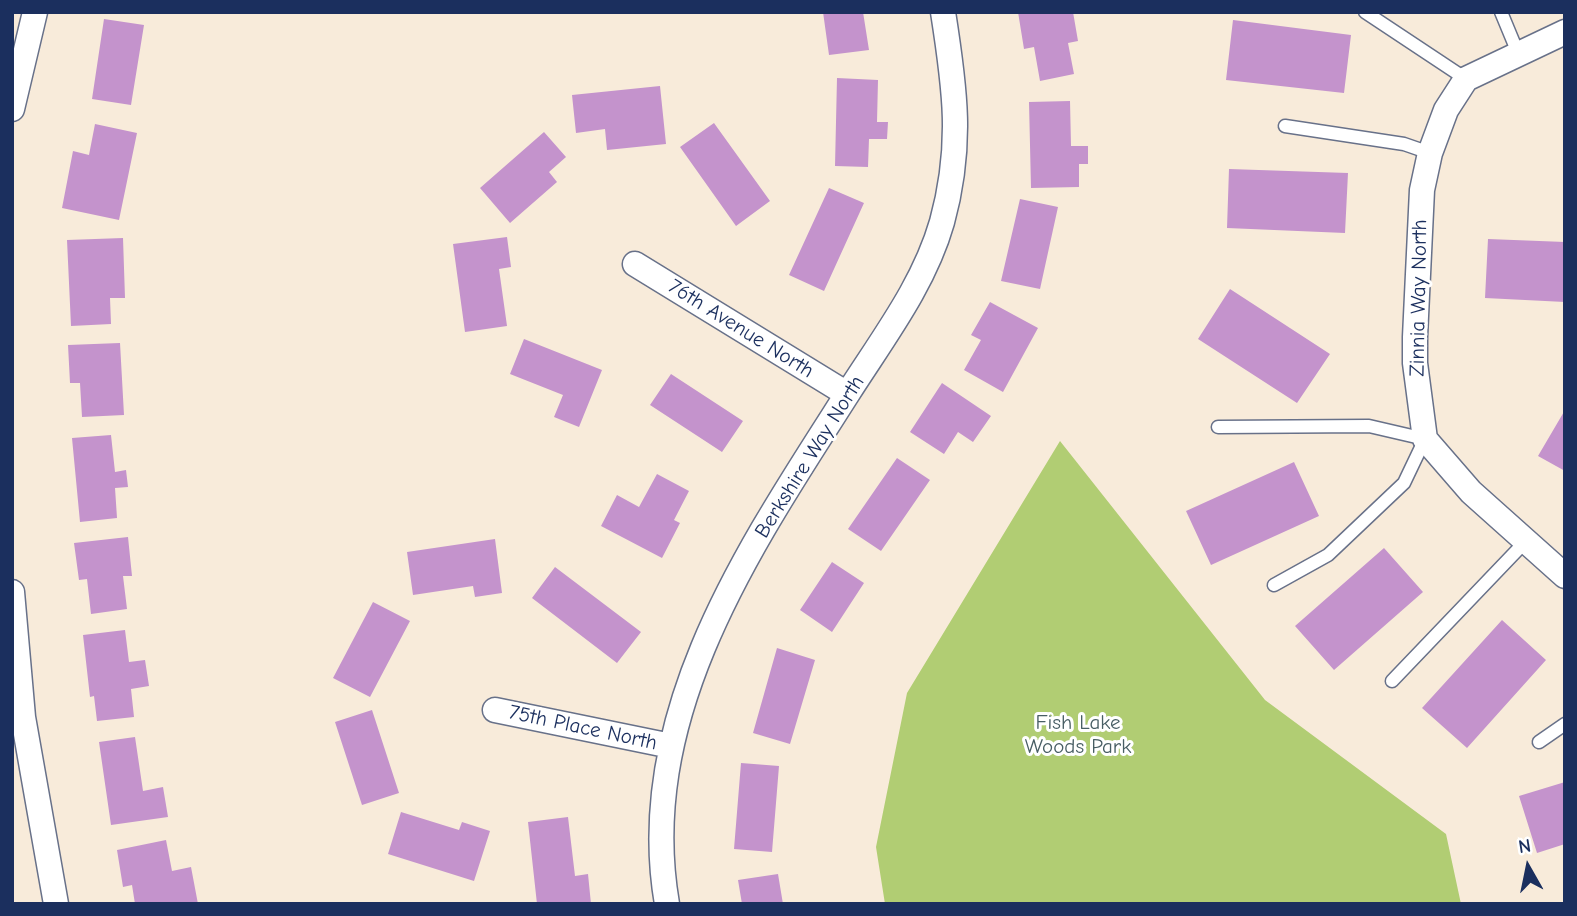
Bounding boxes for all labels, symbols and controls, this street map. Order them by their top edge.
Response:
street label: Zinnia Way North [1405,219,1433,377]
street label: 76th Avenue North [664,274,818,384]
street label: Berkshire Way North [750,371,870,543]
street label: 75th Place North [507,700,659,756]
park label: Fish Lake Woods Park [1025,710,1131,760]
north arrow [1493,832,1563,902]
text: N [1517,834,1533,858]

